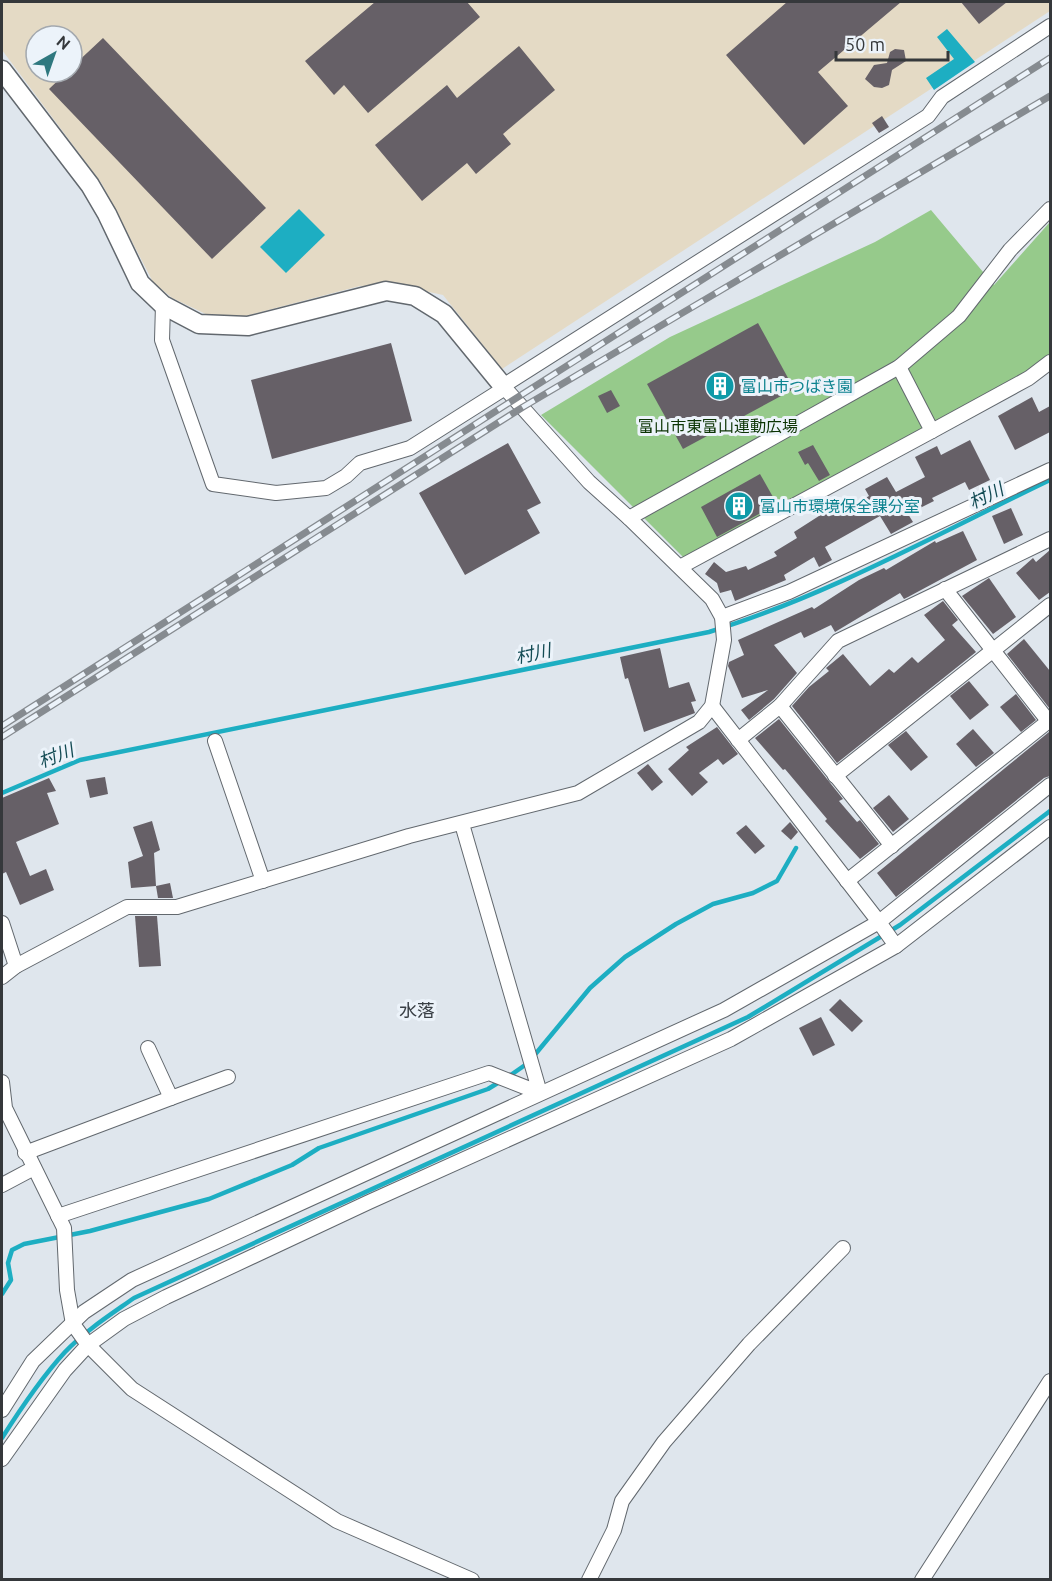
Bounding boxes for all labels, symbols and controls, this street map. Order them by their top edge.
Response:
north arrow [24,24,84,84]
scale bar [836,24,948,62]
text: N [53,32,74,53]
text: 50 m [845,34,885,54]
building icon: 富山市つばき園 [704,370,736,402]
place label: 富山市つばき園 [741,377,853,395]
park label: 富山市東富山運動広場 [638,417,798,435]
water label: 村川 [965,477,1008,512]
building icon: 富山市環境保全課分室 [723,490,755,522]
place label: 富山市環境保全課分室 [760,497,920,515]
water label: 村川 [513,639,554,667]
water label: 村川 [35,739,78,771]
district label: 水落 [399,1000,435,1020]

